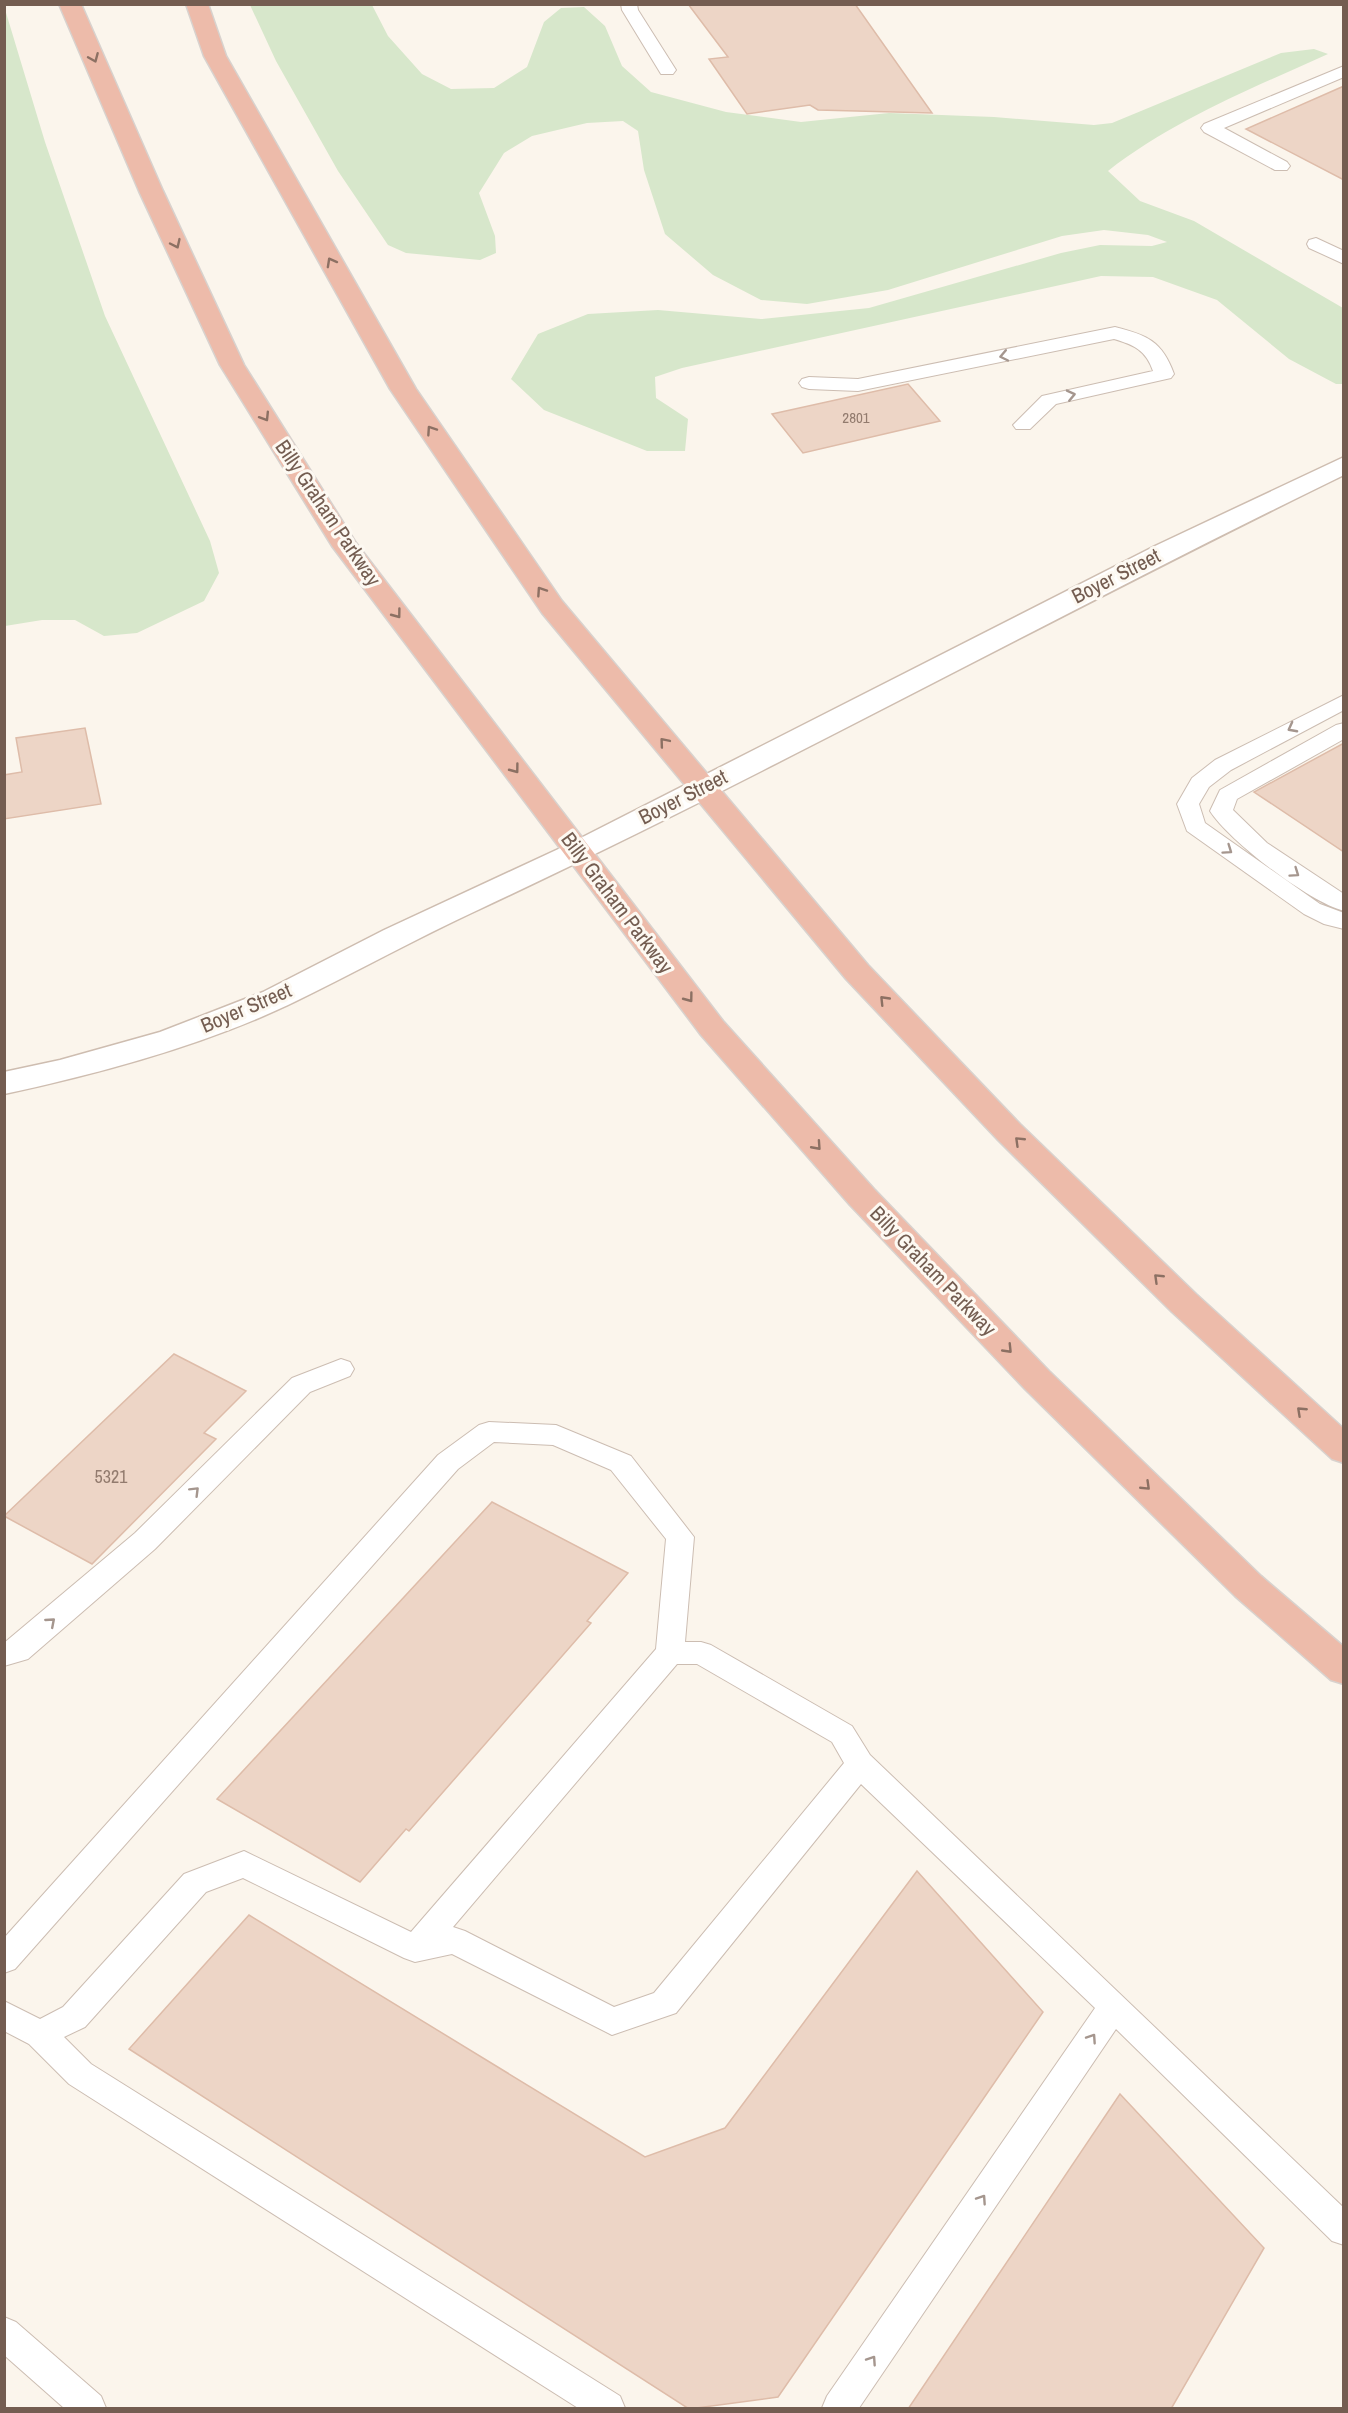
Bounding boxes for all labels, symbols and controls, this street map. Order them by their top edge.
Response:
one-way arrow [86,52,98,63]
one-way arrow [168,238,180,249]
one-way arrow [327,258,338,268]
one-way arrow [999,348,1009,361]
one-way arrow [1066,389,1076,402]
house number: 2801 [842,407,870,428]
one-way arrow [258,410,269,421]
one-way arrow [427,425,438,436]
street label: Billy Graham Parkway [269,434,388,592]
street label: Boyer Street [1067,541,1165,610]
one-way arrow [537,586,548,597]
one-way arrow [389,607,400,618]
one-way arrow [1288,721,1298,732]
one-way arrow [660,737,671,748]
one-way arrow [507,762,518,773]
street label: Boyer Street [634,762,732,831]
street label: Billy Graham Parkway [555,826,680,980]
one-way arrow [1222,842,1233,853]
one-way arrow [1289,866,1300,877]
street label: Boyer Street [196,975,296,1040]
one-way arrow [682,992,693,1003]
one-way arrow [880,997,891,1007]
one-way arrow [1015,1138,1026,1149]
one-way arrow [810,1139,821,1150]
street label: Billy Graham Parkway [864,1199,1003,1342]
one-way arrow [1154,1274,1165,1285]
one-way arrow [1001,1343,1012,1353]
one-way arrow [1297,1407,1307,1418]
house number: 5321 [95,1464,128,1489]
one-way arrow [1139,1479,1150,1490]
one-way arrow [188,1487,199,1498]
one-way arrow [45,1618,55,1629]
one-way arrow [1085,2034,1096,2045]
one-way arrow [975,2195,986,2206]
one-way arrow [865,2356,876,2367]

